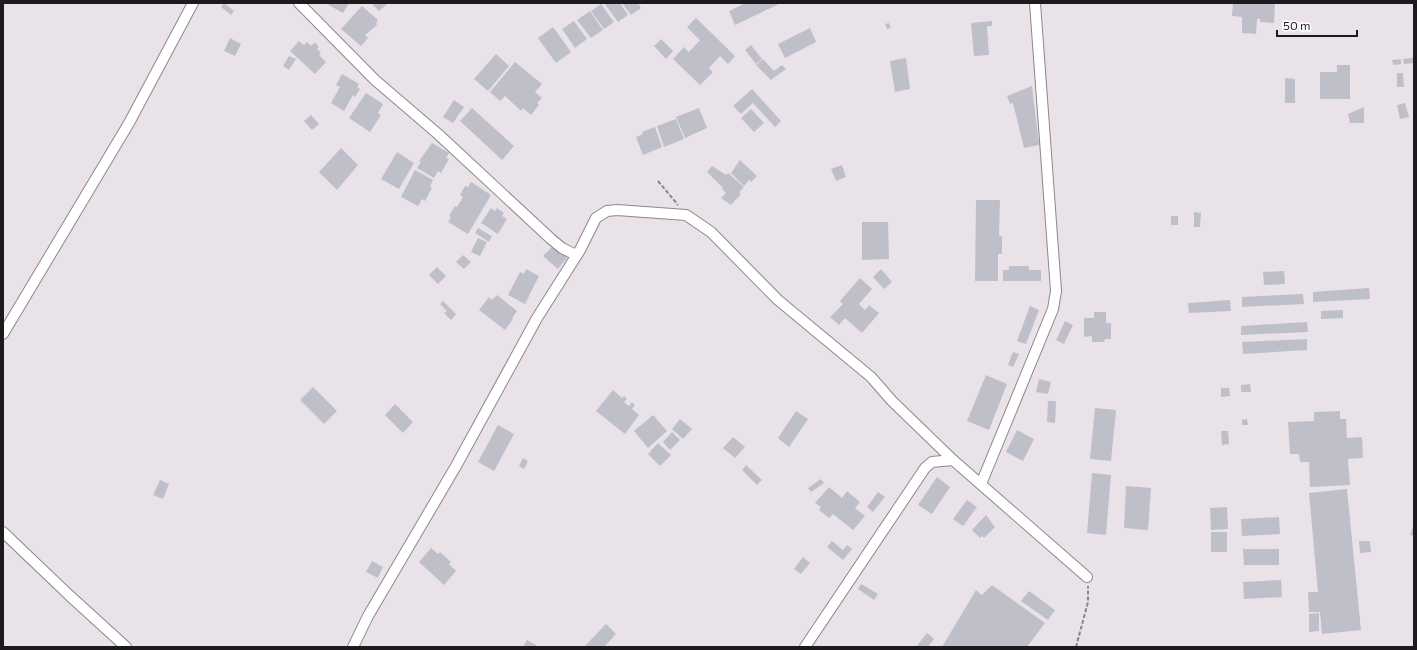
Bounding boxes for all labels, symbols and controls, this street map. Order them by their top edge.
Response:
scale bar [1277,12,1357,38]
text: 50 m [1283,18,1311,32]

